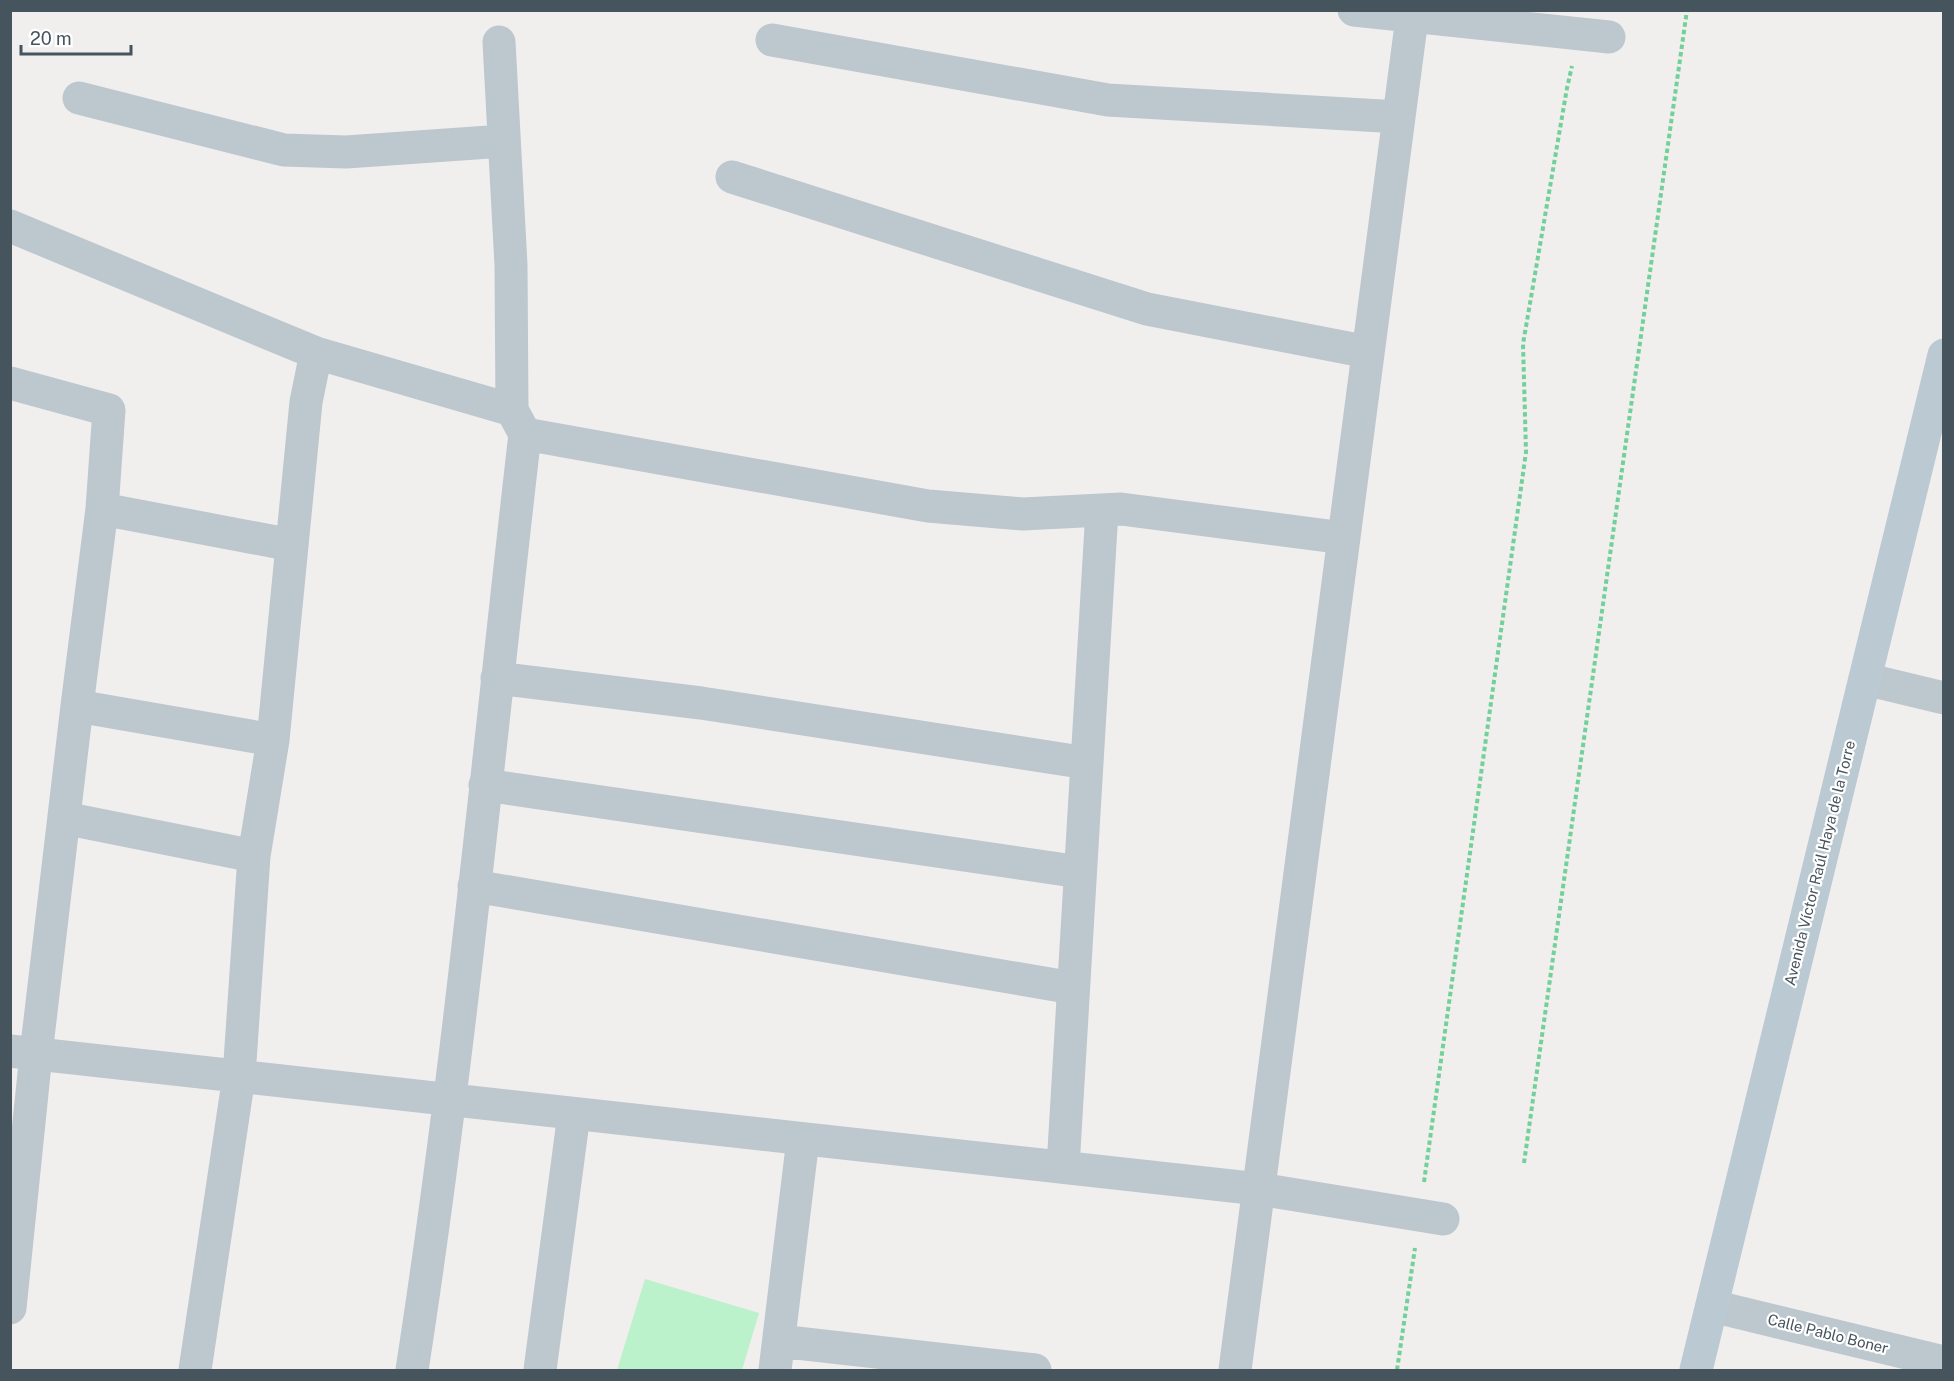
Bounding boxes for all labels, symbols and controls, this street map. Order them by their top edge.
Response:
scale bar [21,18,130,56]
text: 20 m [30,28,72,49]
street label: Avenida Víctor Raúl Haya de la Torre [1781,739,1858,987]
street label: Calle Pablo Boner [1766,1310,1890,1357]

